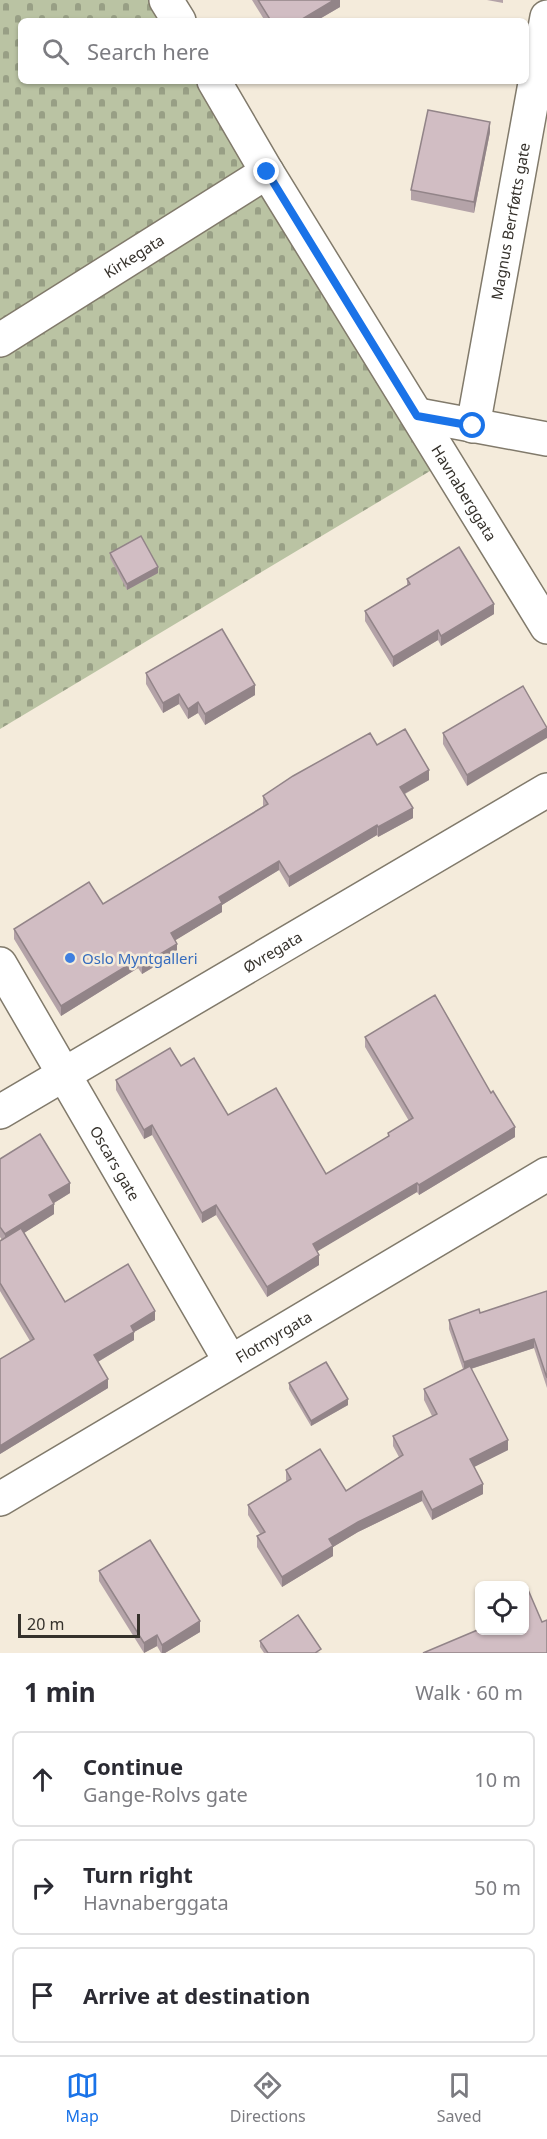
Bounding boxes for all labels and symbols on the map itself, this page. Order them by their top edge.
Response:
street label: Magnus Berrføtts gate [486,141,534,301]
route end [253,158,279,184]
street label: Kirkegata [100,229,168,282]
route start [459,412,485,438]
street label: Havnaberggata [427,441,502,545]
street label: Øvregata [239,927,305,977]
place label: Oslo Myntgalleri [82,948,198,968]
marker: Oslo Myntgalleri [63,951,77,965]
street label: Oscars gate [86,1122,145,1204]
street label: Flotmyrgata [232,1306,315,1367]
scale bar [18,1611,140,1638]

